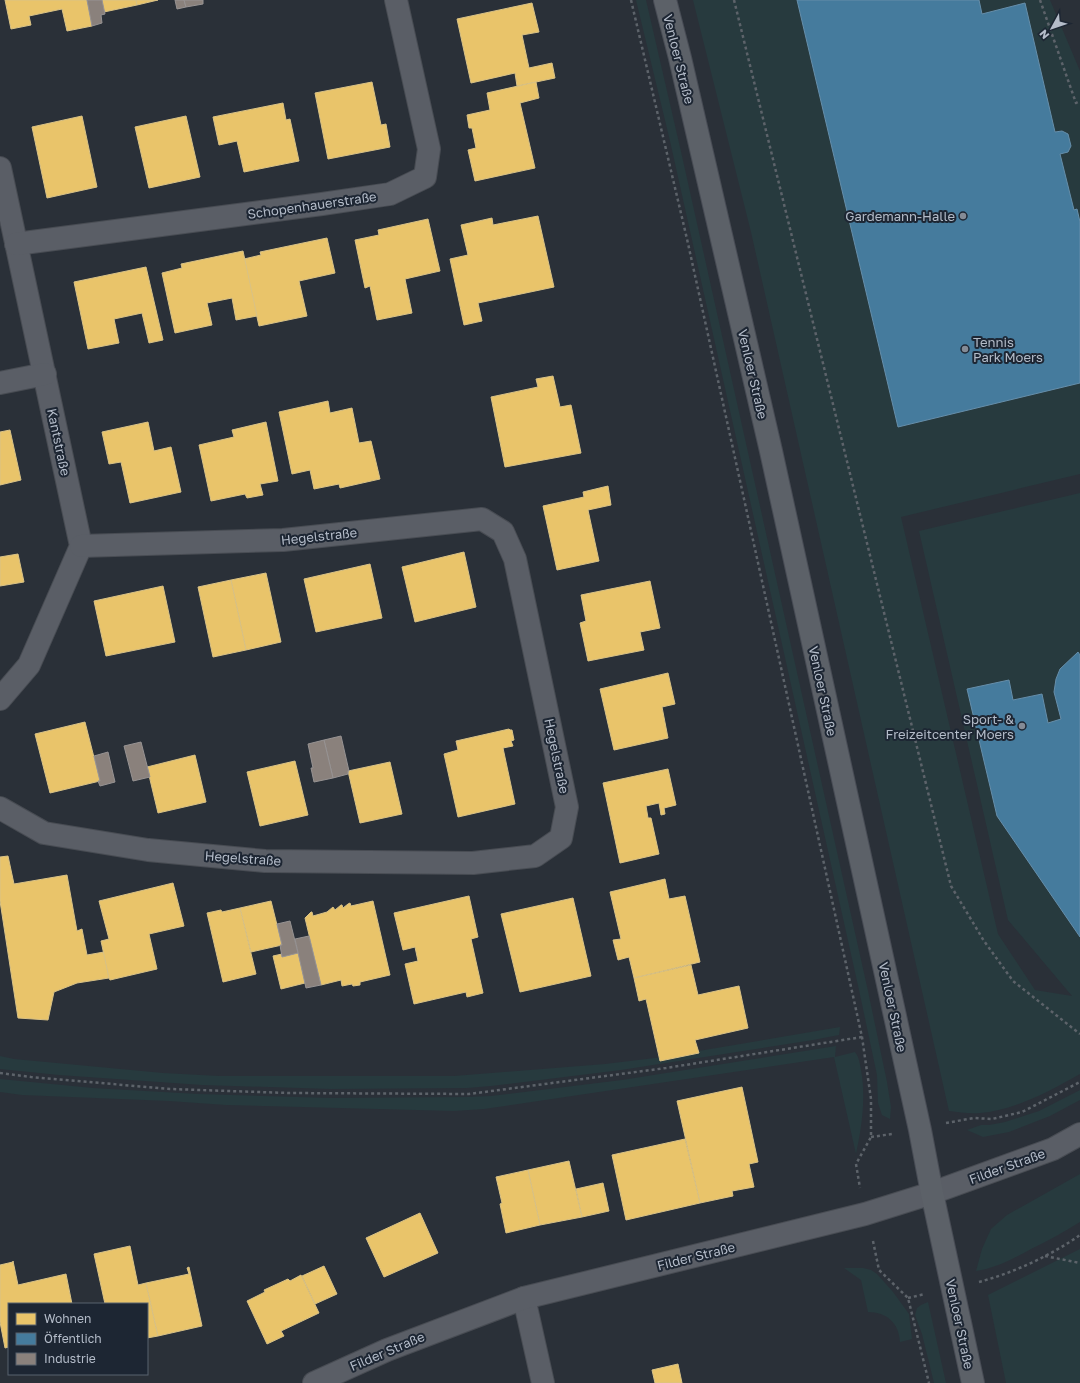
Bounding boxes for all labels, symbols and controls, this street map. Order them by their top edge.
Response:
north arrow [1032,8,1072,48]
street label: Venloer Straße [660,13,698,105]
text: N [1036,27,1052,42]
street label: Schopenhauerstraße [247,188,377,222]
place label: Gardemann-Halle [845,208,955,224]
marker: Gardemann-Halle [958,211,968,221]
street label: Venloer Straße [735,327,771,421]
place label: Tennis Park Moers [973,334,1043,365]
marker: Tennis Park Moers [960,344,970,354]
street label: Kantstraße [44,407,74,477]
street label: Hegelstraße [280,524,358,548]
street label: Venloer Straße [806,644,840,738]
place label: Sport- & Freizeitcenter Moers [885,711,1014,742]
street label: Hegelstraße [541,717,573,795]
marker: Sport- & Freizeitcenter Moers [1017,721,1027,731]
street label: Hegelstraße [204,847,282,869]
street label: Venloer Straße [876,960,910,1054]
street label: Filder Straße [967,1145,1047,1187]
street label: Filder Straße [655,1239,737,1273]
street label: Venloer Straße [943,1277,977,1371]
legend [8,1303,148,1375]
text: Wohnen [44,1311,91,1326]
street label: Filder Straße [347,1328,427,1374]
text: Öffentlich [44,1331,102,1346]
text: Industrie [44,1351,96,1366]

